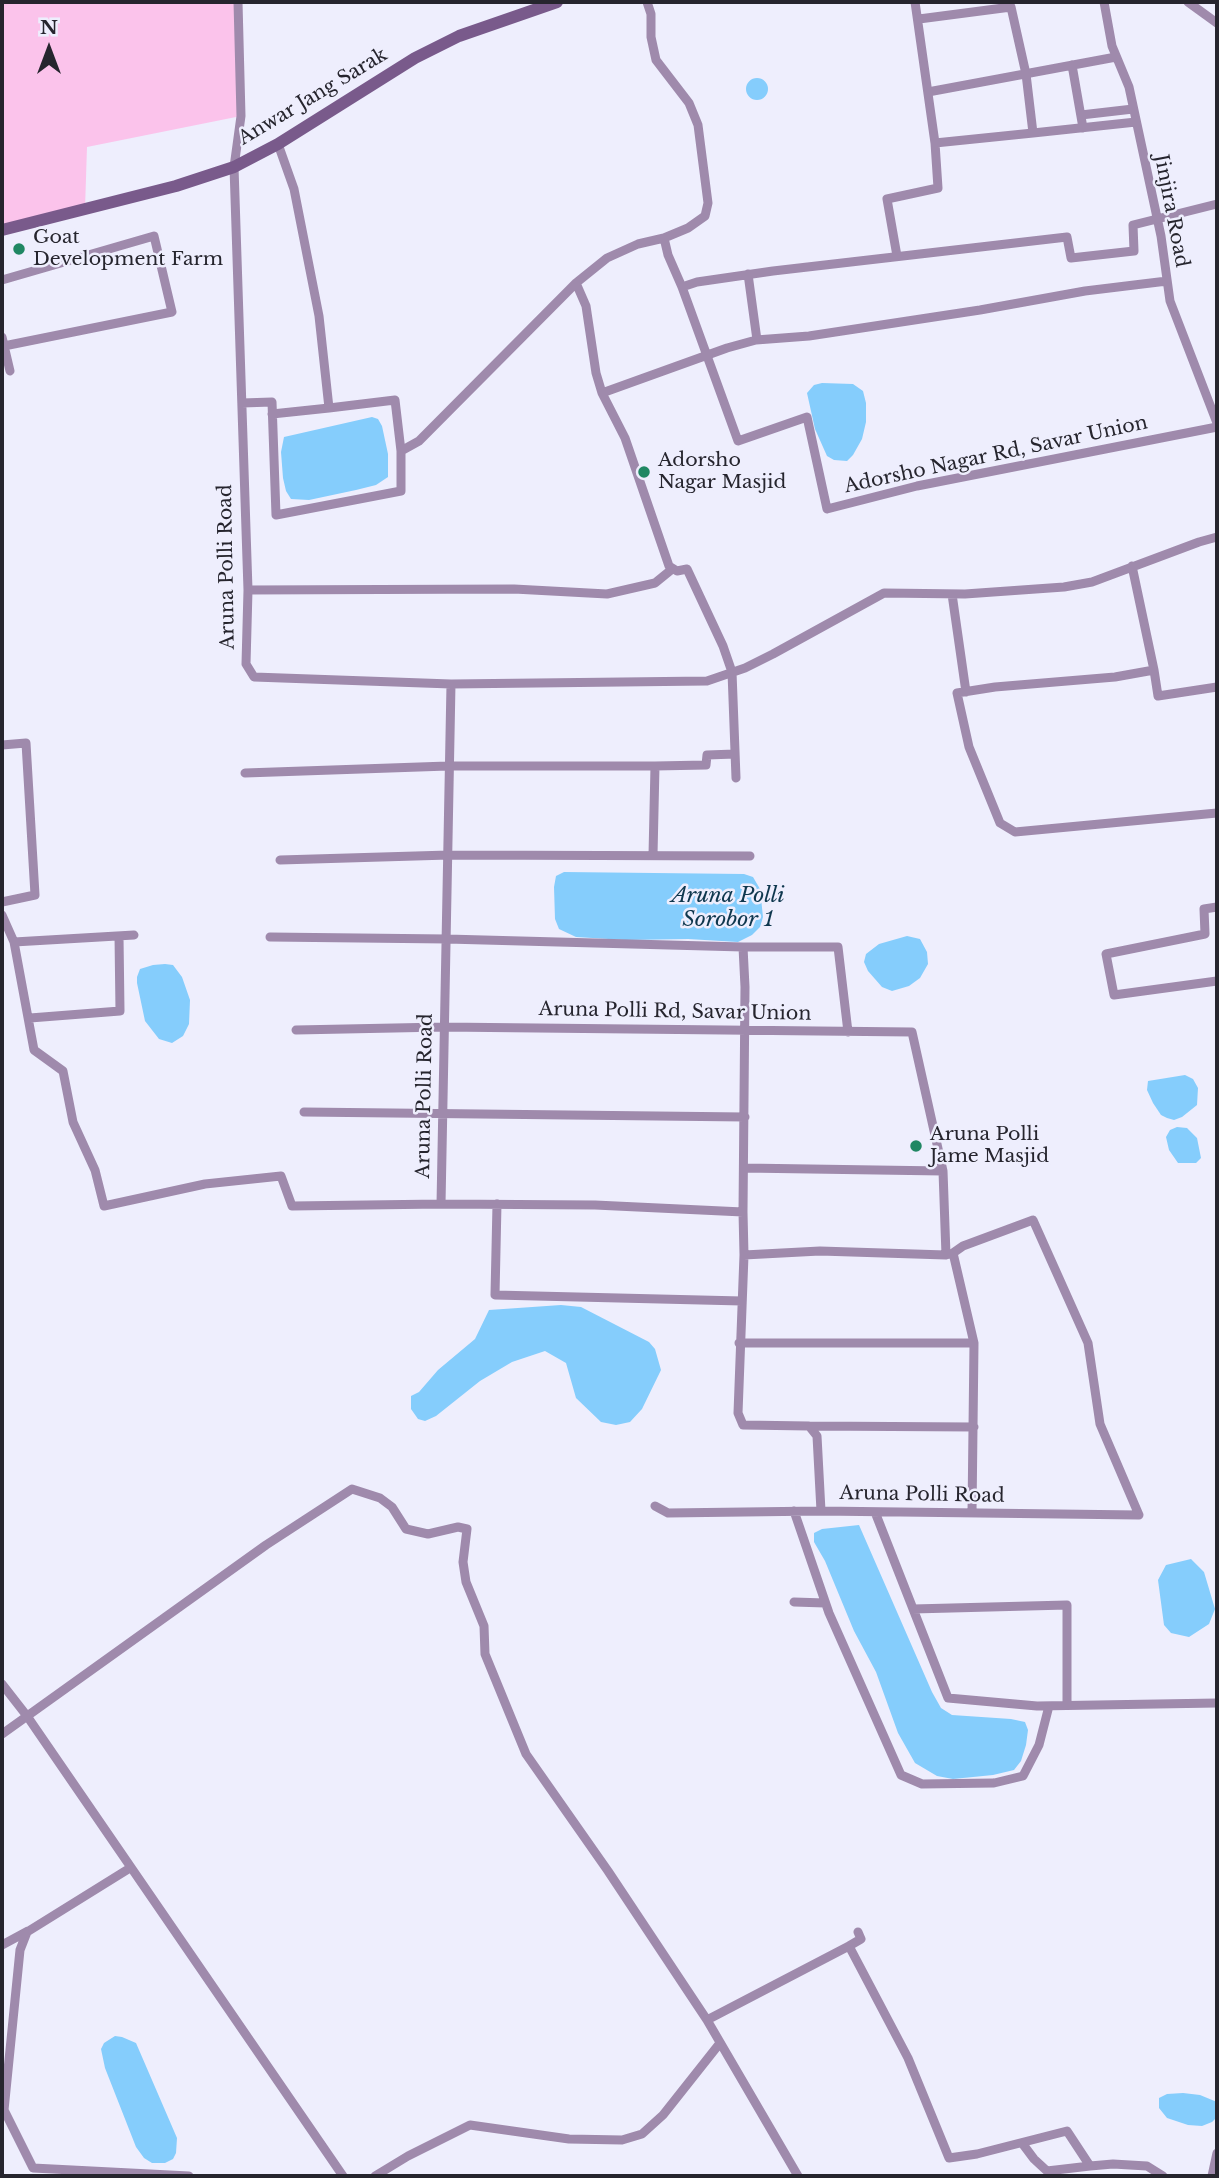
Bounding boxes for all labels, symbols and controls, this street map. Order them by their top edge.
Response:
north arrow [14,14,84,84]
text: N [40,16,58,39]
street label: Anwar Jang Sarak [234,44,392,150]
street label: Jinjira Road [1149,153,1193,269]
place label: Goat Development Farm [33,227,223,271]
marker: Goat Development Farm [11,241,27,257]
street label: Adorsho Nagar Rd, Savar Union [842,412,1150,498]
place label: Adorsho Nagar Masjid [658,450,786,494]
marker: Adorsho Nagar Masjid [636,464,652,480]
street label: Aruna Polli Road [214,484,240,650]
water label: Aruna Polli Sorobor 1 [671,883,785,933]
street label: Aruna Polli Rd, Savar Union [538,998,812,1026]
street label: Aruna Polli Road [412,1013,438,1179]
place label: Aruna Polli Jame Masjid [930,1124,1049,1168]
marker: Aruna Polli Jame Masjid [908,1138,924,1154]
street label: Aruna Polli Road [839,1482,1005,1508]

